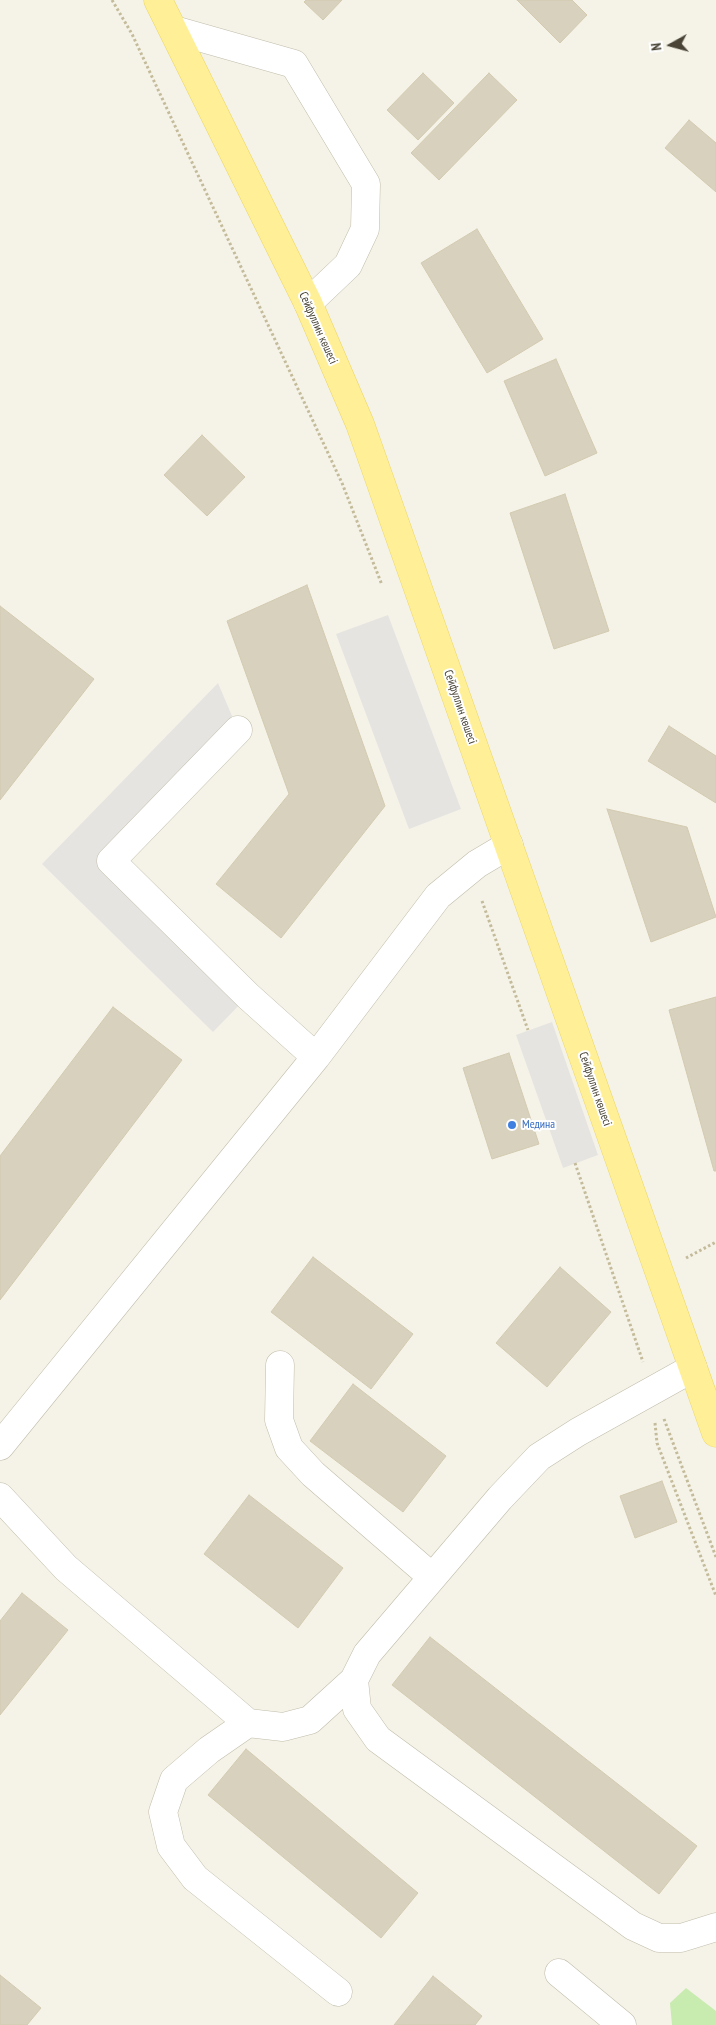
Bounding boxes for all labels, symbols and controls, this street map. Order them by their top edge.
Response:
north arrow [646,20,696,70]
text: N [647,42,666,52]
street label: Сейфуллин көшесі [296,290,340,366]
street label: Сейфуллин көшесі [441,668,479,746]
street label: Сейфуллин көшесі [576,1050,614,1128]
place label: Медина [522,1118,555,1132]
marker: Медина [506,1119,518,1131]

